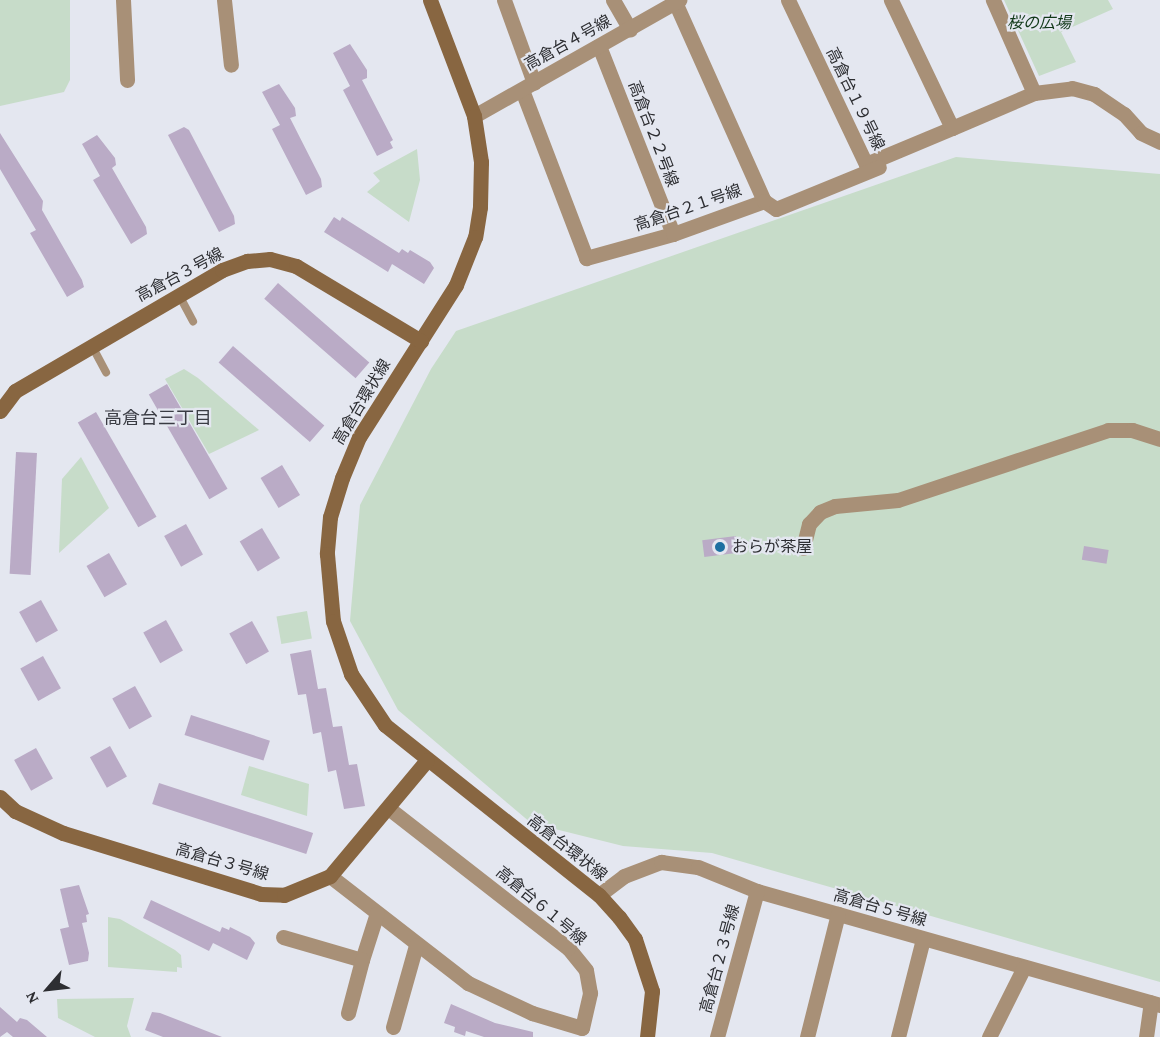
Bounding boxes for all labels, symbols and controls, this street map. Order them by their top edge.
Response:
street label: 高倉台４号線 [521,11,615,75]
park label: 桜の広場 [1007,13,1071,33]
street label: 高倉台１９号線 [822,44,888,154]
street label: 高倉台２２号線 [624,78,682,190]
street label: 高倉台２１号線 [632,181,744,235]
street label: 高倉台３号線 [133,244,227,306]
street label: 高倉台環状線 [329,356,395,448]
district label: 高倉台三丁目 [104,407,212,429]
place label: おらが茶屋 [732,537,812,557]
marker: おらが茶屋 [713,540,727,554]
street label: 高倉台環状線 [523,811,611,885]
street label: 高倉台３号線 [173,840,271,884]
street label: 高倉台６１号線 [492,863,590,949]
street label: 高倉台５号線 [831,886,929,930]
street label: 高倉台２３号線 [696,902,744,1016]
north arrow [18,959,78,1019]
text: N [22,989,42,1006]

